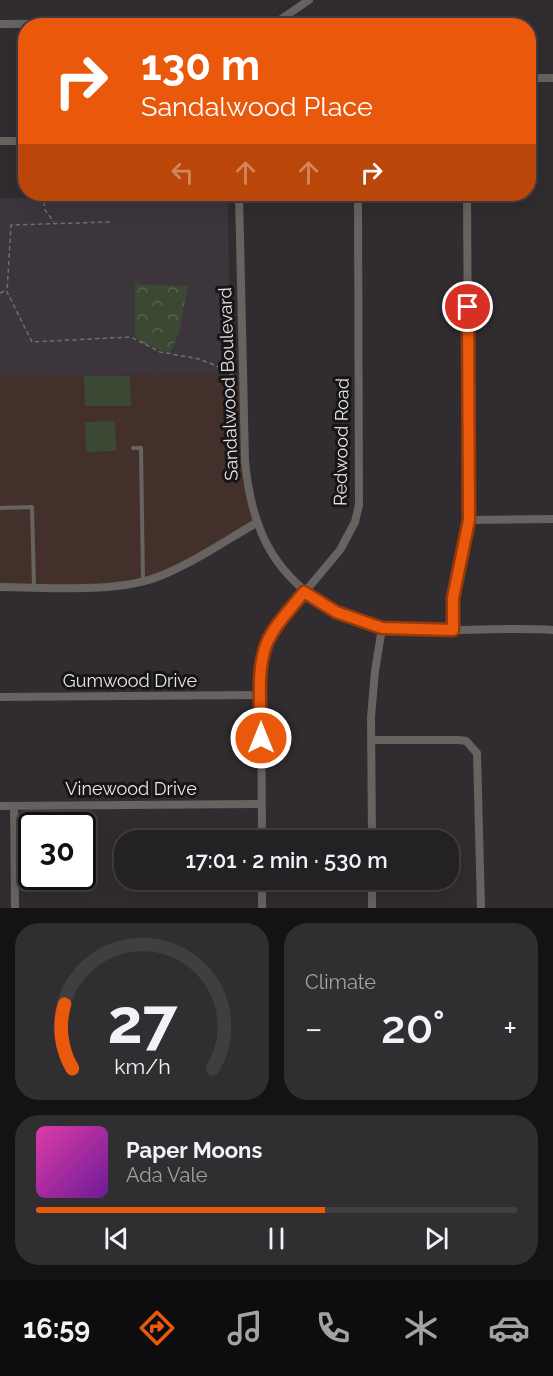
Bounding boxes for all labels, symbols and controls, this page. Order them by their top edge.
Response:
text: 130 m [141,41,260,90]
icon: right [42,42,120,120]
text: Sandalwood Place [141,91,373,122]
icon: left [166,156,199,189]
icon: ahead [229,156,262,189]
icon: ahead [292,156,325,189]
icon: right [355,156,388,189]
pin [442,281,493,332]
street label: Sandalwood Boulevard [214,287,242,481]
icon: arrive [451,290,484,323]
street label: Redwood Road [329,378,353,506]
street label: Gumwood Drive [63,670,198,691]
position arrow [229,706,293,770]
street label: Vinewood Drive [65,778,197,799]
speed limit sign: 30 [18,812,96,890]
text: 17:01 · 2 min · 530 m [185,847,388,873]
text: Climate [305,970,376,994]
text: 27 [107,984,178,1058]
text: 20° [381,1001,445,1054]
text: − [305,1009,323,1048]
text: + [503,1009,517,1048]
text: km/h [114,1054,170,1079]
text: Paper Moons [126,1137,262,1163]
text: Ada Vale [126,1163,208,1187]
icon: previous [100,1222,133,1255]
icon: pause [260,1222,293,1255]
icon: next [420,1222,453,1255]
icon: directions [136,1307,178,1349]
icon: music [224,1307,266,1349]
icon: phone [312,1307,354,1349]
icon: climate [400,1307,442,1349]
icon: car [488,1307,530,1349]
text: 16:59 [23,1313,90,1344]

